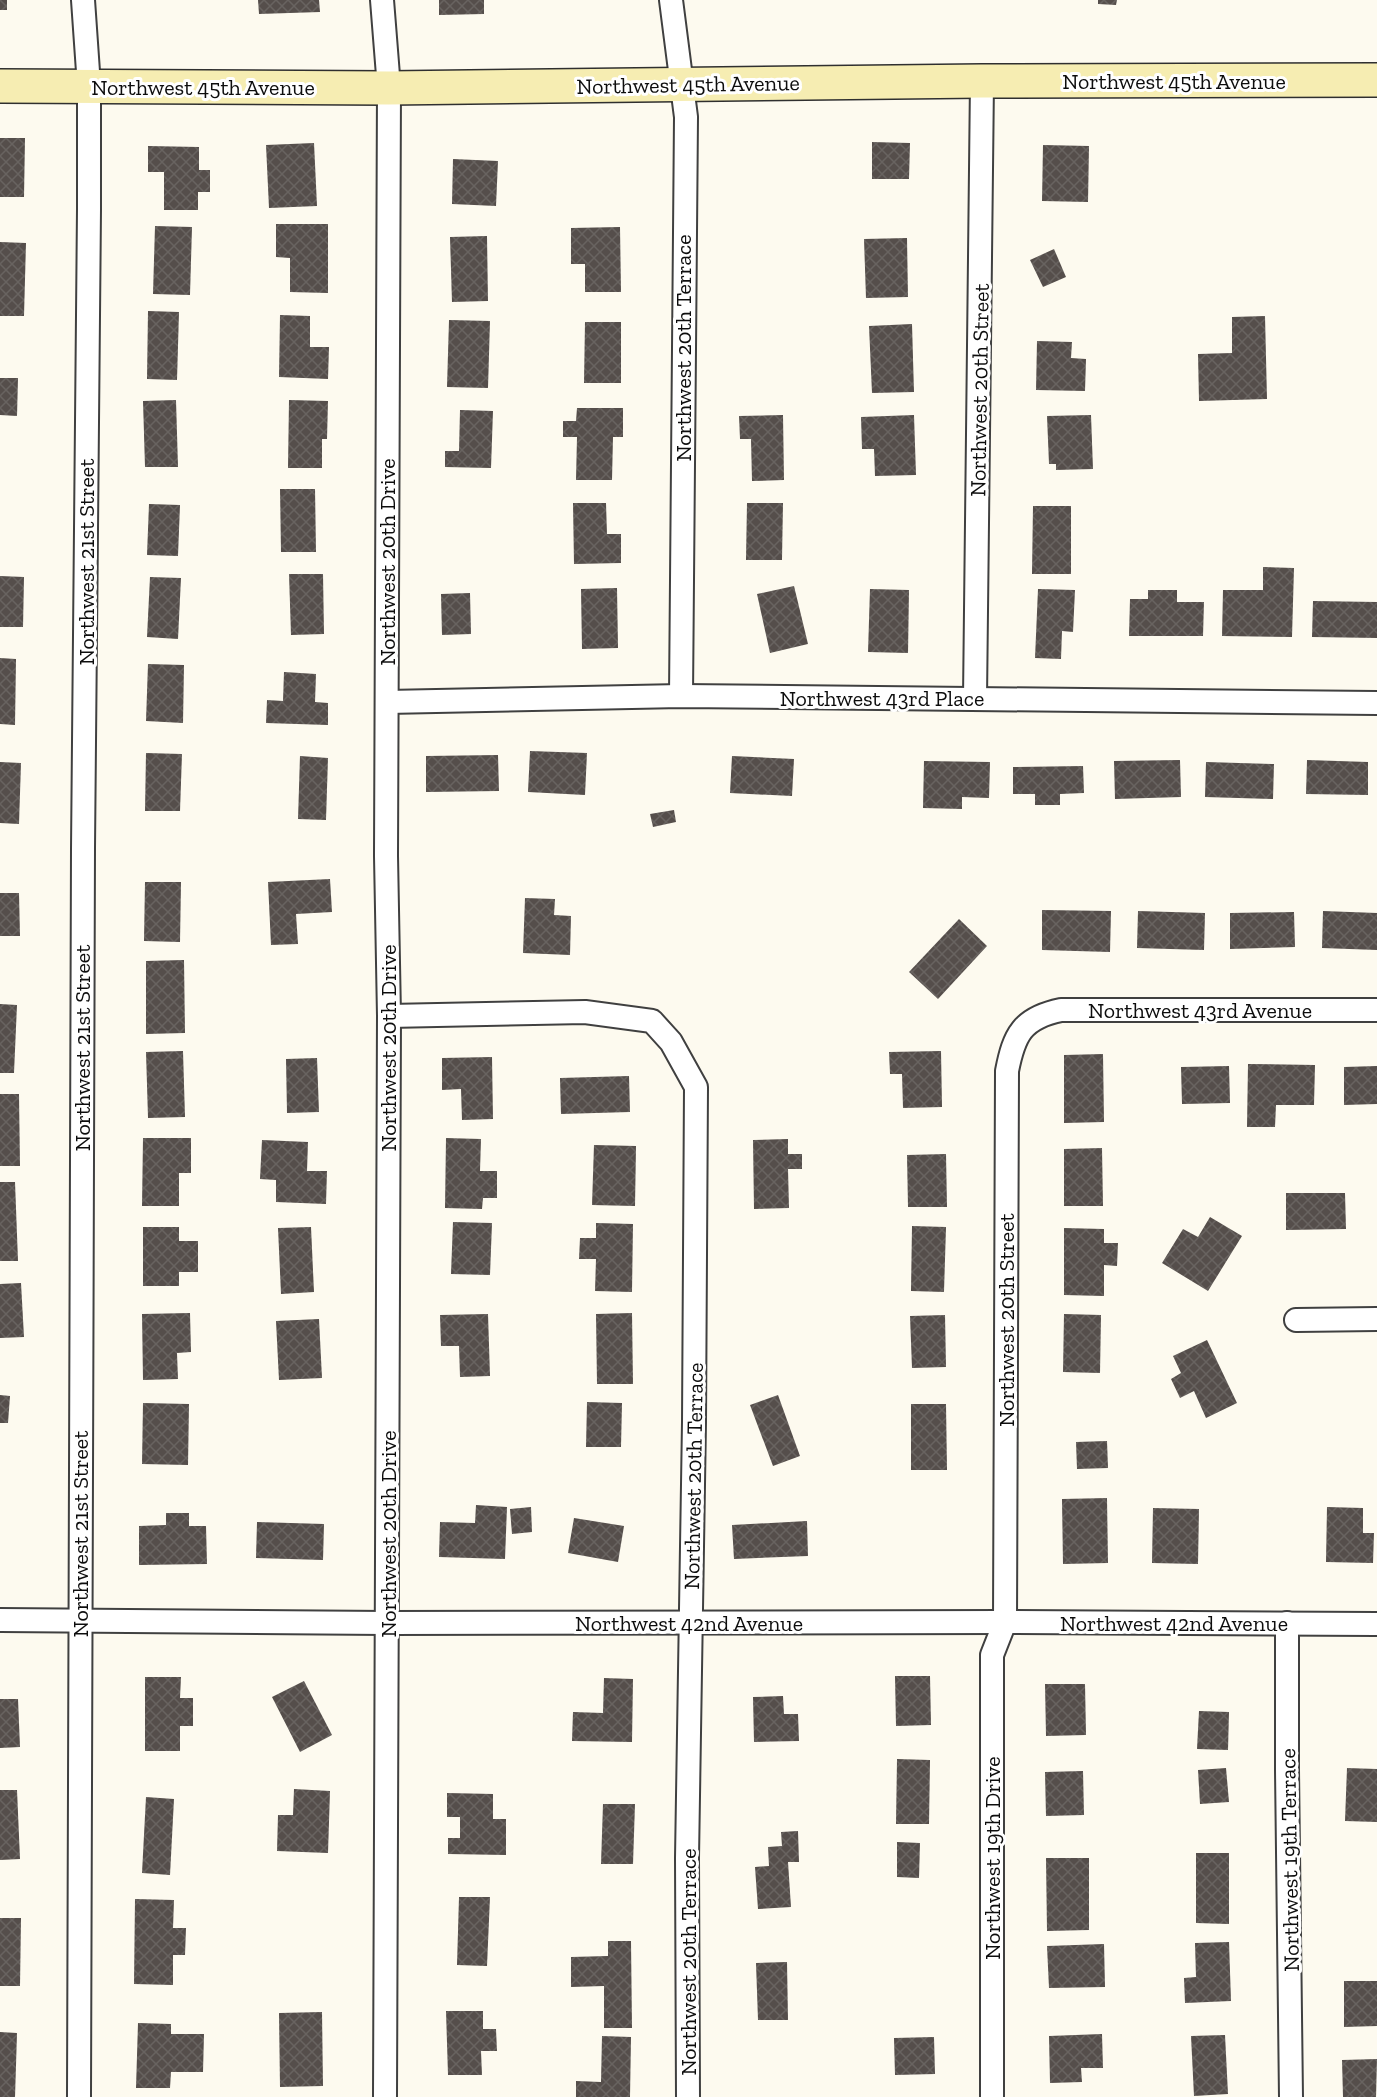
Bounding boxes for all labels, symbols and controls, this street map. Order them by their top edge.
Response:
street label: Northwest 45th Avenue [1062,68,1286,95]
street label: Northwest 45th Avenue [576,69,800,100]
street label: Northwest 45th Avenue [91,74,315,101]
street label: Northwest 20th Terrace [670,234,697,462]
street label: Northwest 20th Street [964,282,995,497]
street label: Northwest 21st Street [73,458,100,665]
street label: Northwest 20th Drive [374,458,401,666]
street label: Northwest 43rd Place [780,685,984,712]
street label: Northwest 21st Street [69,944,96,1151]
street label: Northwest 20th Drive [375,944,402,1152]
street label: Northwest 43rd Avenue [1088,997,1312,1024]
street label: Northwest 20th Street [993,1213,1020,1427]
street label: Northwest 20th Terrace [678,1362,709,1590]
street label: Northwest 21st Street [67,1430,94,1637]
street label: Northwest 20th Drive [375,1430,402,1638]
street label: Northwest 42nd Avenue [575,1610,803,1637]
street label: Northwest 42nd Avenue [1060,1610,1288,1637]
street label: Northwest 19th Terrace [1274,1748,1305,1972]
street label: Northwest 19th Drive [979,1756,1006,1960]
street label: Northwest 20th Terrace [675,1848,702,2076]

